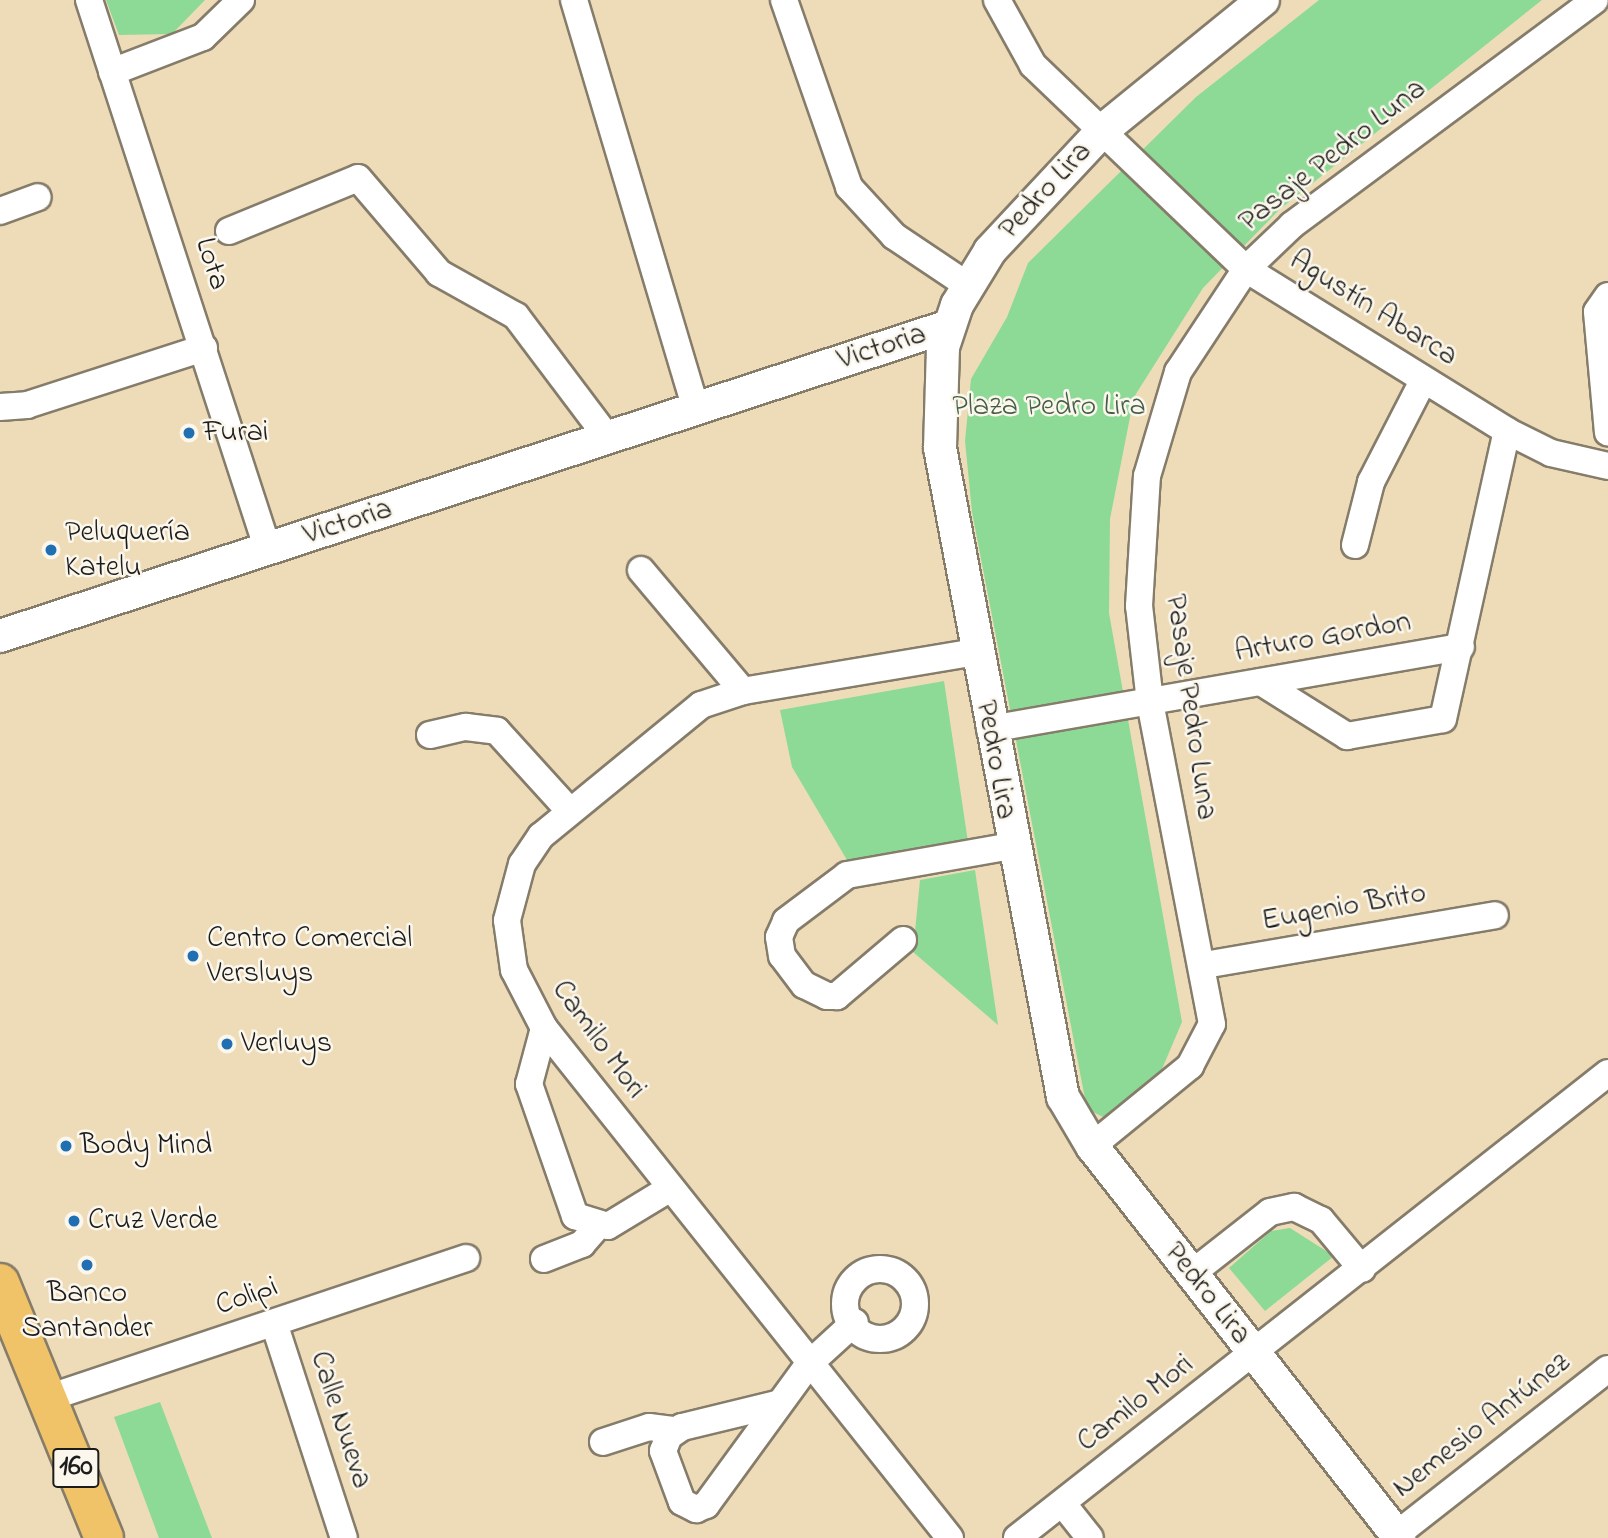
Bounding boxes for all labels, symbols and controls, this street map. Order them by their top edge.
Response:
street label: Pasaje Pedro Luna [1232,72,1434,240]
street label: Pedro Lira [992,135,1100,247]
street label: Lota [186,233,236,295]
street label: Agustín Abarca [1282,243,1464,375]
street label: Victoria [833,317,931,379]
park label: Plaza Pedro Lira [952,389,1146,425]
place label: Furai [203,415,268,451]
marker: Furai [181,425,197,441]
street label: Victoria [299,492,397,554]
place label: Peluquería Katelu [65,515,190,586]
marker: Peluquería Katelu [43,542,59,558]
street label: Pasaje Pedro Luna [1156,592,1224,822]
street label: Arturo Gordon [1232,605,1414,671]
street label: Pedro Lira [967,698,1023,822]
street label: Eugenio Brito [1259,876,1429,940]
place label: Centro Comercial Versluys [207,921,412,992]
marker: Centro Comercial Versluys [185,948,201,964]
street label: Camilo Mori [543,974,653,1106]
place label: Verluys [241,1026,332,1062]
marker: Verluys [219,1036,235,1052]
place label: Body Mind [80,1128,212,1164]
marker: Body Mind [58,1138,74,1154]
place label: Cruz Verde [88,1203,218,1239]
marker: Cruz Verde [66,1213,82,1229]
street label: Pedro Lira [1156,1236,1258,1352]
marker: Banco Santander [79,1257,95,1273]
street label: Colipi [211,1270,283,1324]
place label: Banco Santander [22,1276,152,1346]
street label: Nemesio Antúnez [1386,1346,1578,1506]
street label: Calle Nueva [301,1347,379,1493]
street label: Camilo Mori [1071,1347,1201,1461]
road number: 160 [52,1444,100,1492]

